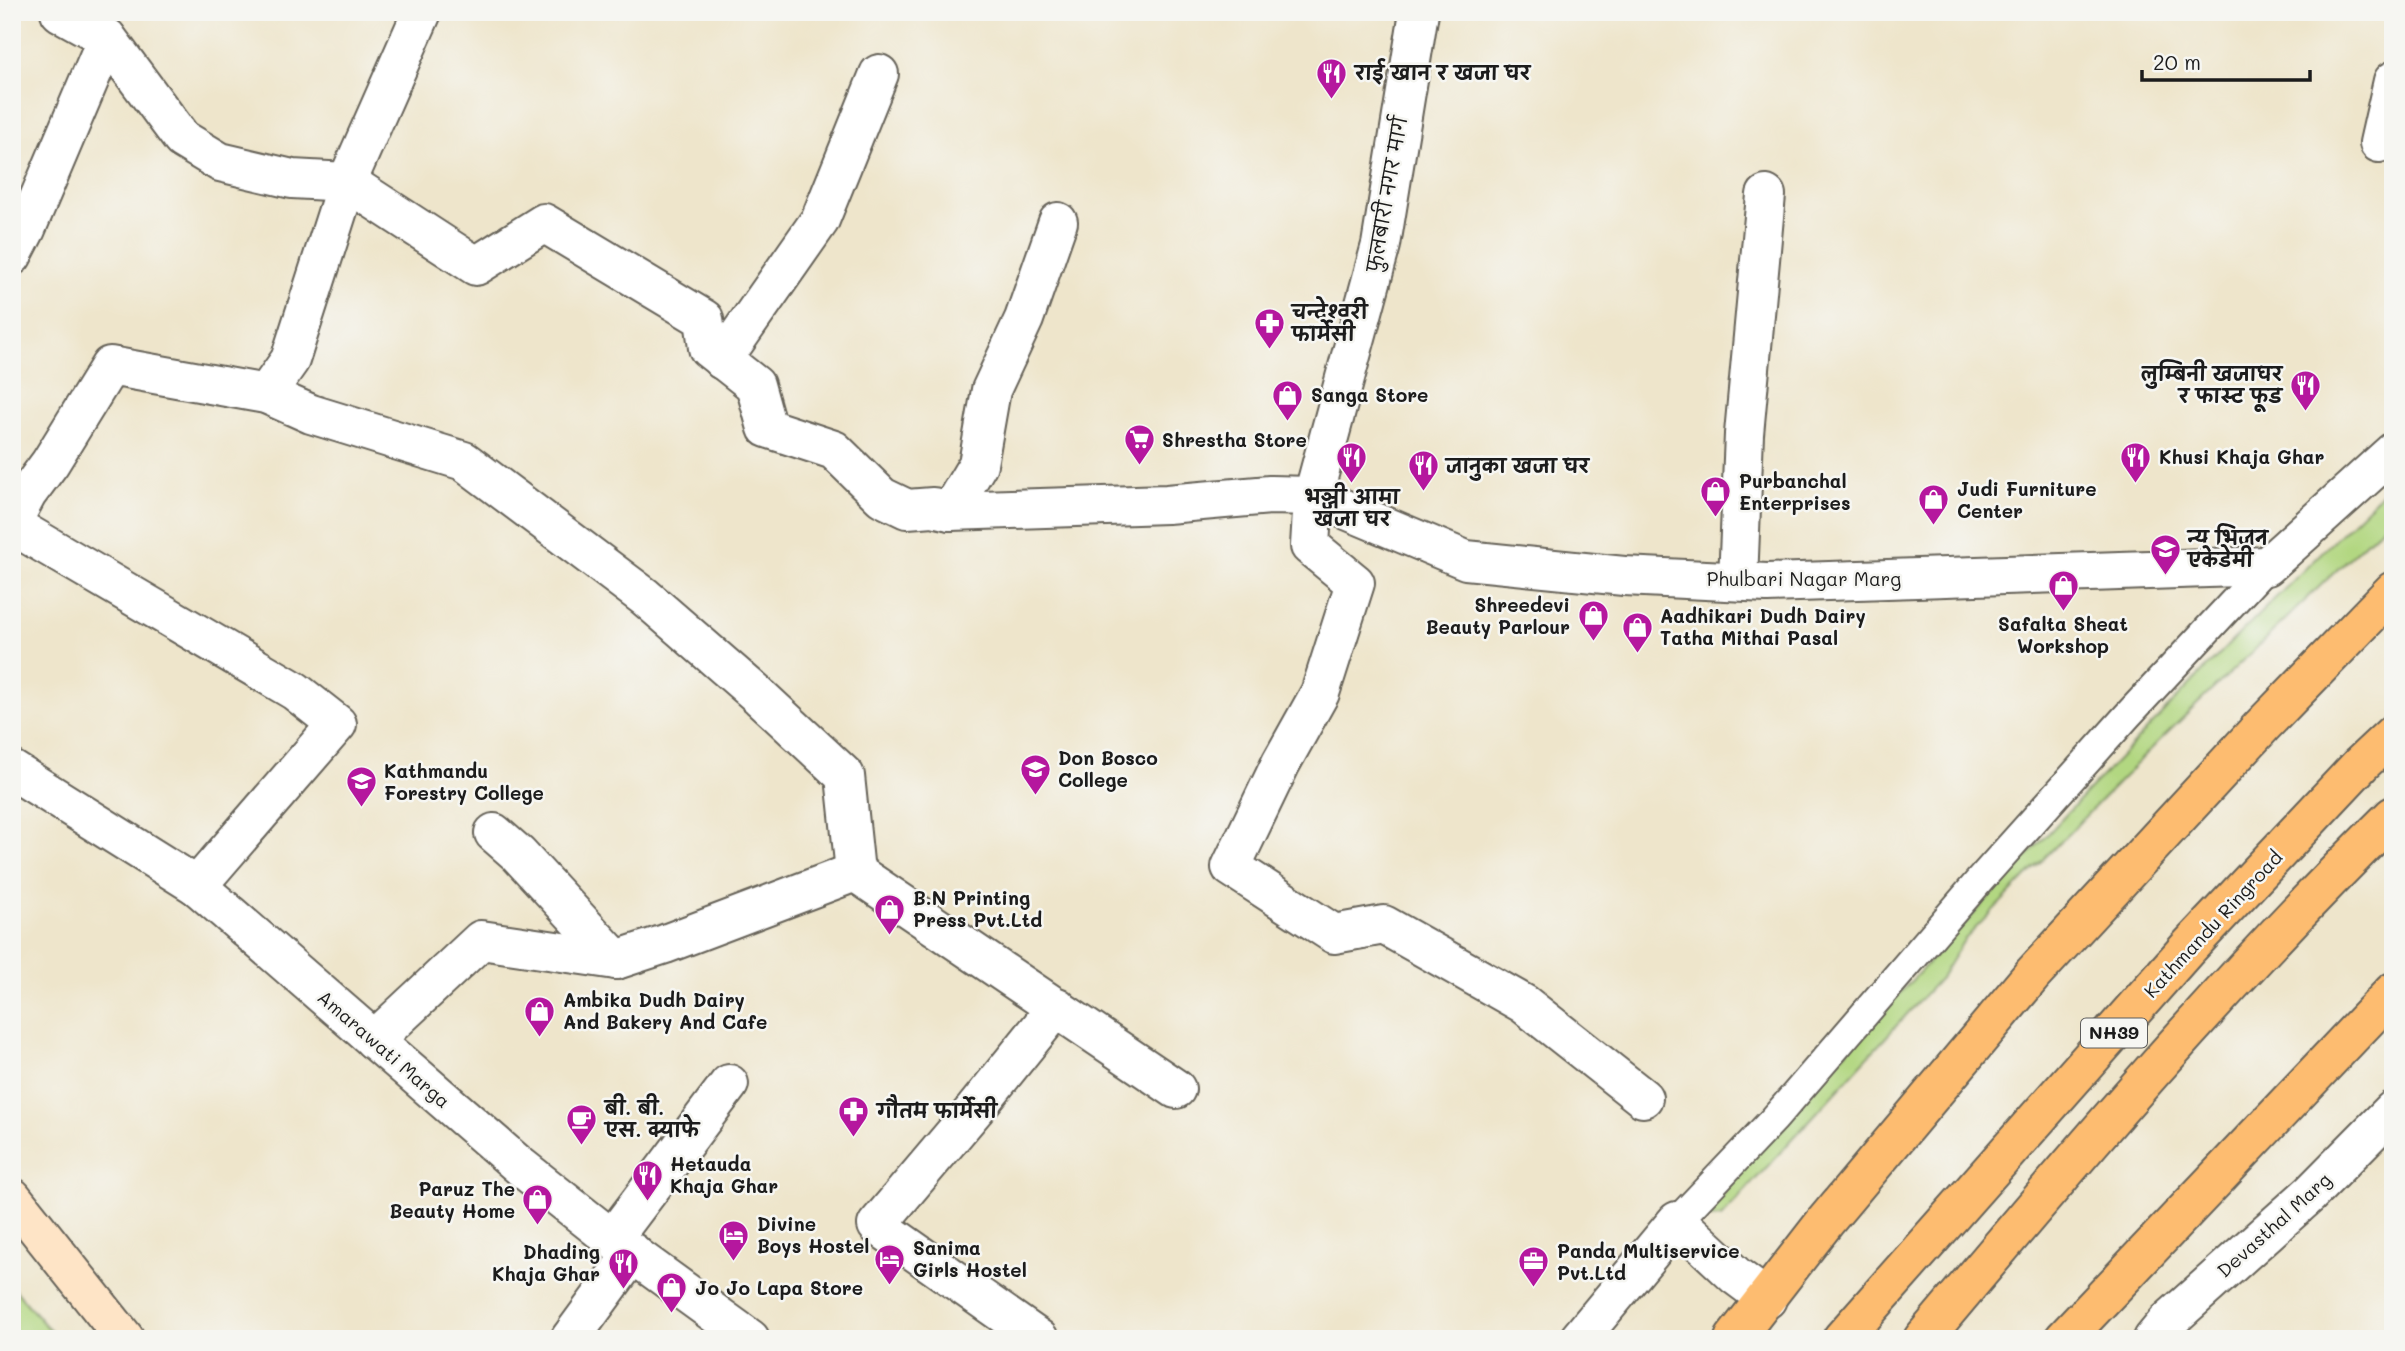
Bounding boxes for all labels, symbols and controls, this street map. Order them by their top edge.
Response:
scale bar [2142,38,2310,82]
text: 20 m [2153,48,2201,75]
restaurant icon: राई खान र खजा घर [1315,56,1349,100]
place label: राई खान र खजा घर [1353,58,1532,85]
street label: फुलबारी नगर मार्ग [1358,112,1415,275]
place label: चन्देश्वरी फार्मेसी [1290,296,1370,346]
pharmacy icon: चन्देश्वरी फार्मेसी [1252,306,1286,350]
place label: लुम्बिनी खजाघर र फास्ट फूड [2140,359,2284,412]
restaurant icon: लुम्बिनी खजाघर र फास्ट फूड [2288,368,2322,412]
shop icon: Sanga Store [1271,378,1305,422]
place label: Sanga Store [1311,382,1428,407]
supermarket icon: Shrestha Store [1122,423,1156,467]
place label: Shrestha Store [1162,427,1307,452]
restaurant icon: Khusi Khaja Ghar [2119,440,2153,484]
restaurant icon: भञ्जी आमा खजा घर [1335,441,1369,485]
place label: Khusi Khaja Ghar [2159,444,2324,469]
restaurant icon: जानुका खजा घर [1406,449,1440,493]
place label: जानुका खजा घर [1444,453,1590,481]
place label: Purbanchal Enterprises [1739,468,1851,515]
shop icon: Purbanchal Enterprises [1699,475,1733,519]
place label: Judi Furniture Center [1957,476,2097,523]
place label: भञ्जी आमा खजा घर [1305,482,1402,531]
shop icon: Judi Furniture Center [1917,483,1951,527]
place label: न्यू भिजन एकेडेमी [2186,523,2269,572]
school or university icon: न्यू भिजन एकेडेमी [2148,532,2182,576]
street label: Phulbari Nagar Marg [1707,566,1901,591]
shop icon: Safalta Sheat Workshop [2046,568,2080,612]
place label: Shreedevi Beauty Parlour [1426,592,1570,639]
shop icon: Shreedevi Beauty Parlour [1576,599,1610,643]
place label: Aadhikari Dudh Dairy Tatha Mithai Pasal [1660,603,1866,650]
shop icon: Aadhikari Dudh Dairy Tatha Mithai Pasal [1620,610,1654,654]
place label: Safalta Sheat Workshop [1998,611,2128,658]
place label: Don Bosco College [1058,745,1158,792]
school or university icon: Don Bosco College [1018,752,1052,796]
place label: Kathmandu Forestry College [384,758,544,805]
school or university icon: Kathmandu Forestry College [344,765,378,809]
street label: Kathmandu Ringroad [2138,845,2287,1003]
place label: B.N Printing Press Pvt.Ltd [913,885,1042,932]
shop icon: B.N Printing Press Pvt.Ltd [873,892,907,936]
street label: Amarawati Marga [313,984,456,1113]
place label: Ambika Dudh Dairy And Bakery And Cafe [563,987,767,1034]
shop icon: Ambika Dudh Dairy And Bakery And Cafe [523,994,557,1038]
road number: NH39 [2081,1018,2147,1048]
place label: बी. बी. एस. क्याफे [603,1093,701,1142]
pharmacy icon: गौतम फार्मेसी [837,1094,871,1138]
place label: गौतम फार्मेसी [875,1094,999,1123]
cafe icon: बी. बी. एस. क्याफे [565,1102,599,1146]
place label: Hetauda Khaja Ghar [670,1151,778,1198]
restaurant icon: Hetauda Khaja Ghar [630,1158,664,1202]
street label: Devasthal Marg [2211,1167,2336,1283]
place label: Paruz The Beauty Home [390,1176,515,1223]
shop icon: Paruz The Beauty Home [521,1183,555,1227]
place label: Divine Boys Hostel [757,1211,869,1258]
hotel icon: Divine Boys Hostel [717,1218,751,1262]
place label: Sanima Girls Hostel [913,1235,1027,1282]
place label: Panda Multiservice Pvt.Ltd [1557,1238,1740,1285]
place label: Dhading Khaja Ghar [492,1239,600,1286]
hotel icon: Sanima Girls Hostel [873,1242,907,1286]
office icon: Panda Multiservice Pvt.Ltd [1517,1245,1551,1289]
restaurant icon: Dhading Khaja Ghar [606,1246,640,1290]
shop icon: Jo Jo Lapa Store [655,1271,689,1315]
place label: Jo Jo Lapa Store [695,1275,863,1300]

